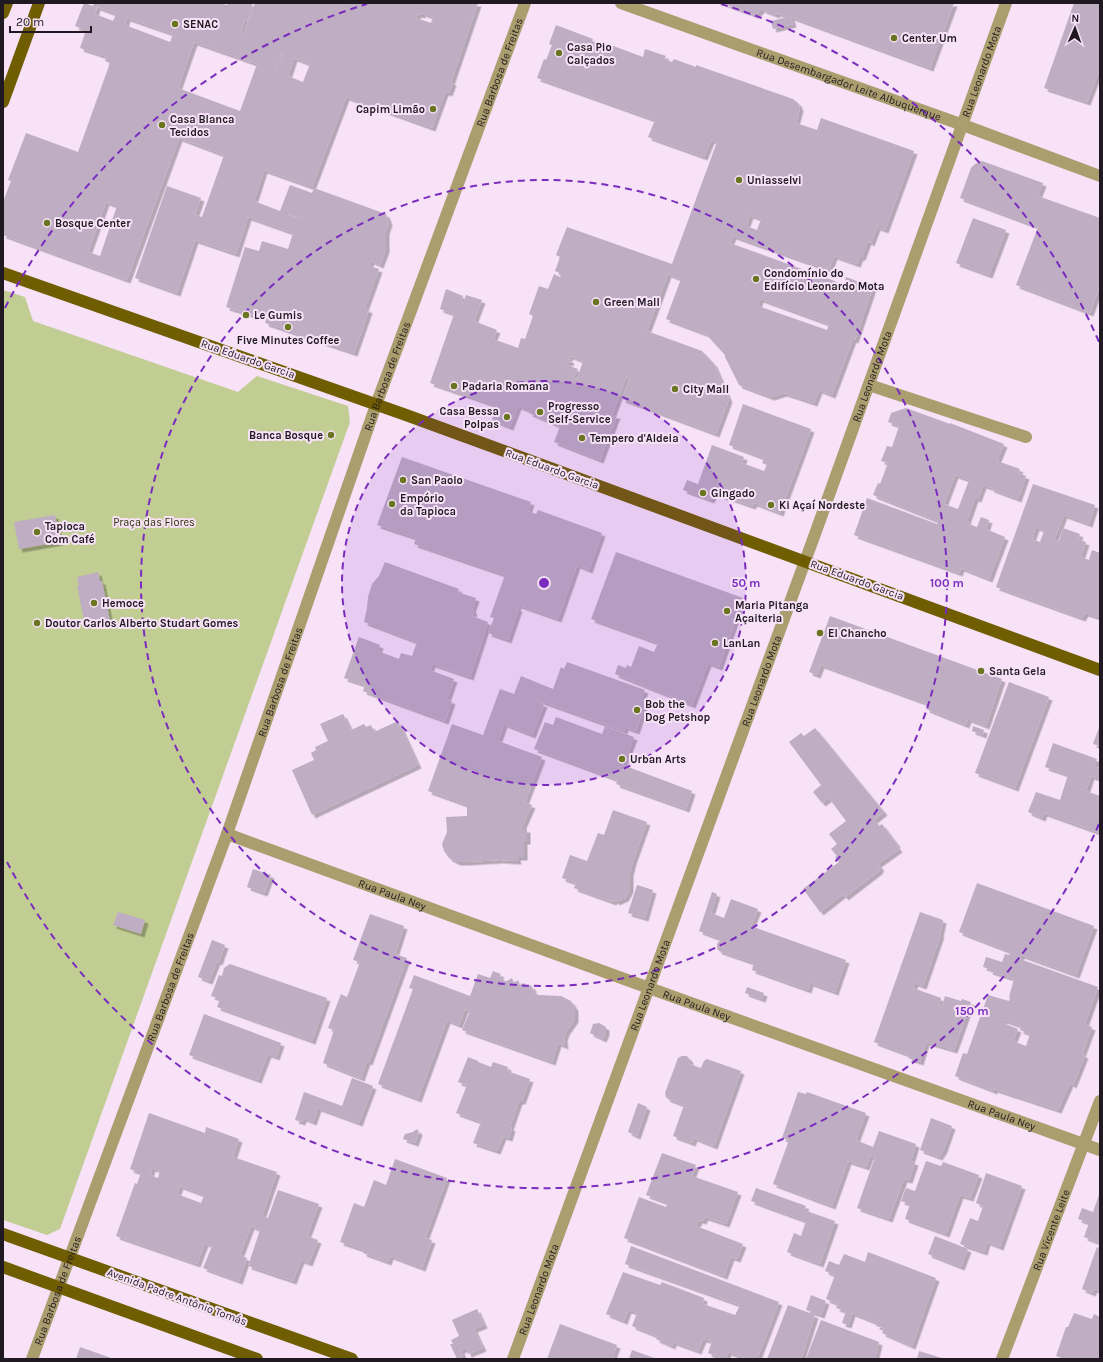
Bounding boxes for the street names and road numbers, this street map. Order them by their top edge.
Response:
street label: Rua Barbosa de Freitas [473,16,526,129]
street label: Rua Leonardo Mota [959,24,1004,119]
street label: Rua Desembargador Leite Albuquerque [755,45,943,123]
street label: Rua Barbosa de Freitas [361,319,413,433]
street label: Rua Leonardo Mota [849,329,894,424]
street label: Rua Eduardo Garcia [199,337,297,381]
street label: Rua Eduardo Garcia [503,446,601,492]
street label: Rua Eduardo Garcia [808,557,906,603]
street label: Rua Barbosa de Freitas [255,625,305,739]
street label: Rua Leonardo Mota [739,634,784,728]
street label: Rua Paula Ney [357,876,428,913]
street label: Rua Barbosa de Freitas [144,930,197,1043]
street label: Rua Leonardo Mota [627,938,672,1033]
street label: Rua Paula Ney [661,987,732,1023]
street label: Rua Paula Ney [966,1097,1037,1133]
street label: Rua Vicente Leite [1030,1187,1072,1272]
street label: Rua Barbosa de Freitas [31,1234,84,1347]
street label: Rua Leonardo Mota [516,1242,561,1337]
street label: Avenida Padre Antônio Tomás [105,1266,249,1328]

